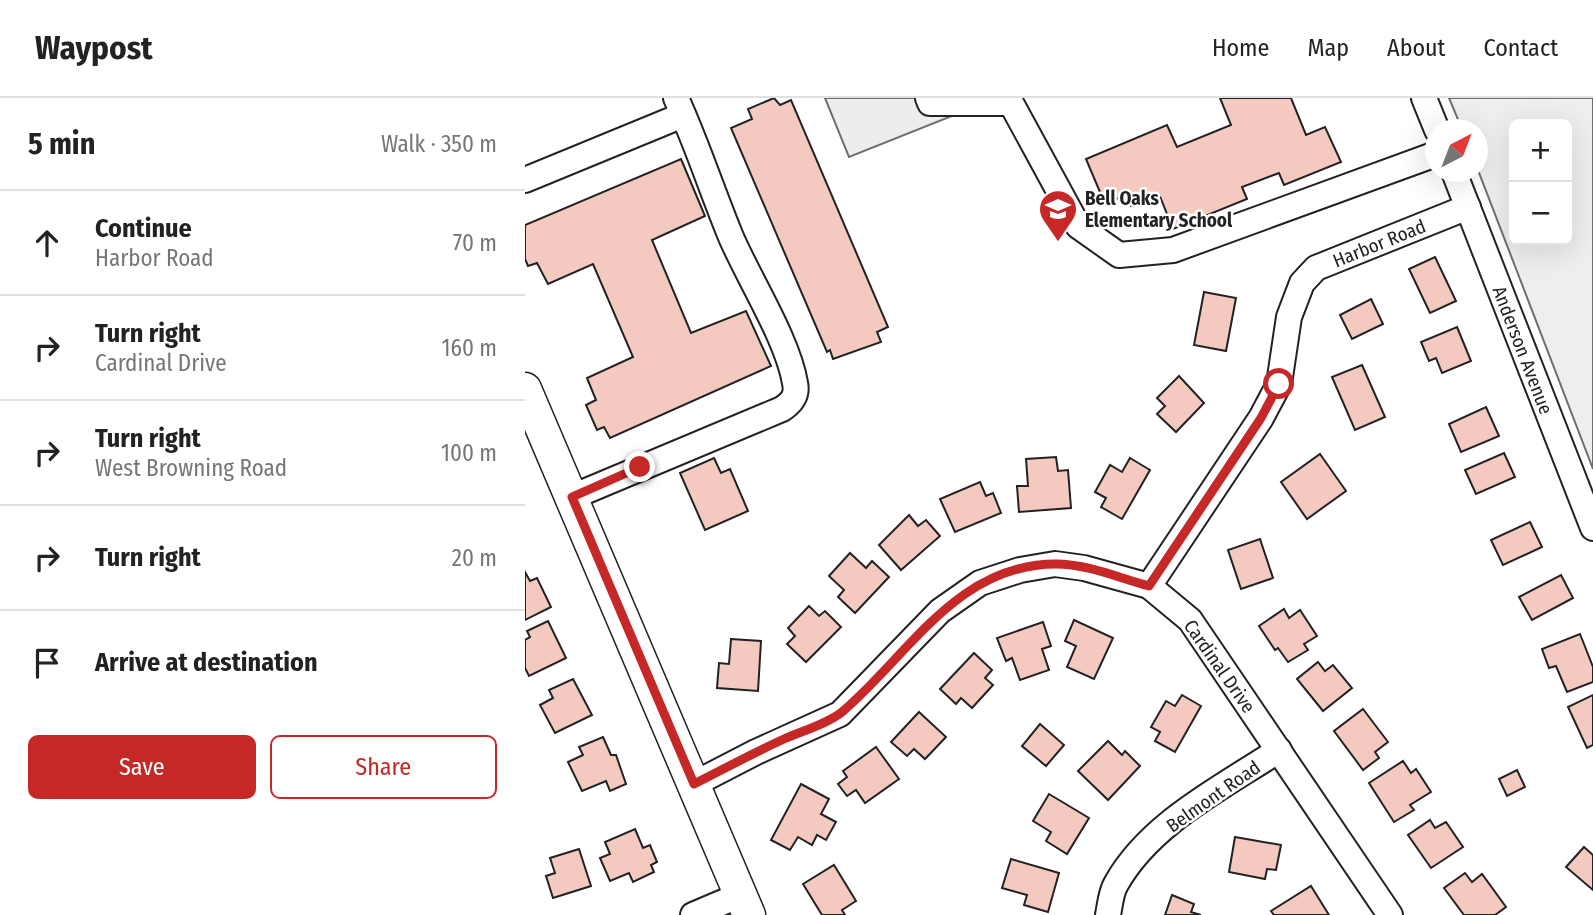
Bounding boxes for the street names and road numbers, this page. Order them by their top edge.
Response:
street label: Harbor Road [1329,214,1429,272]
street label: Anderson Avenue [1487,283,1558,418]
street label: Cardinal Drive [1179,615,1260,717]
street label: Belmont Road [1162,756,1265,837]

